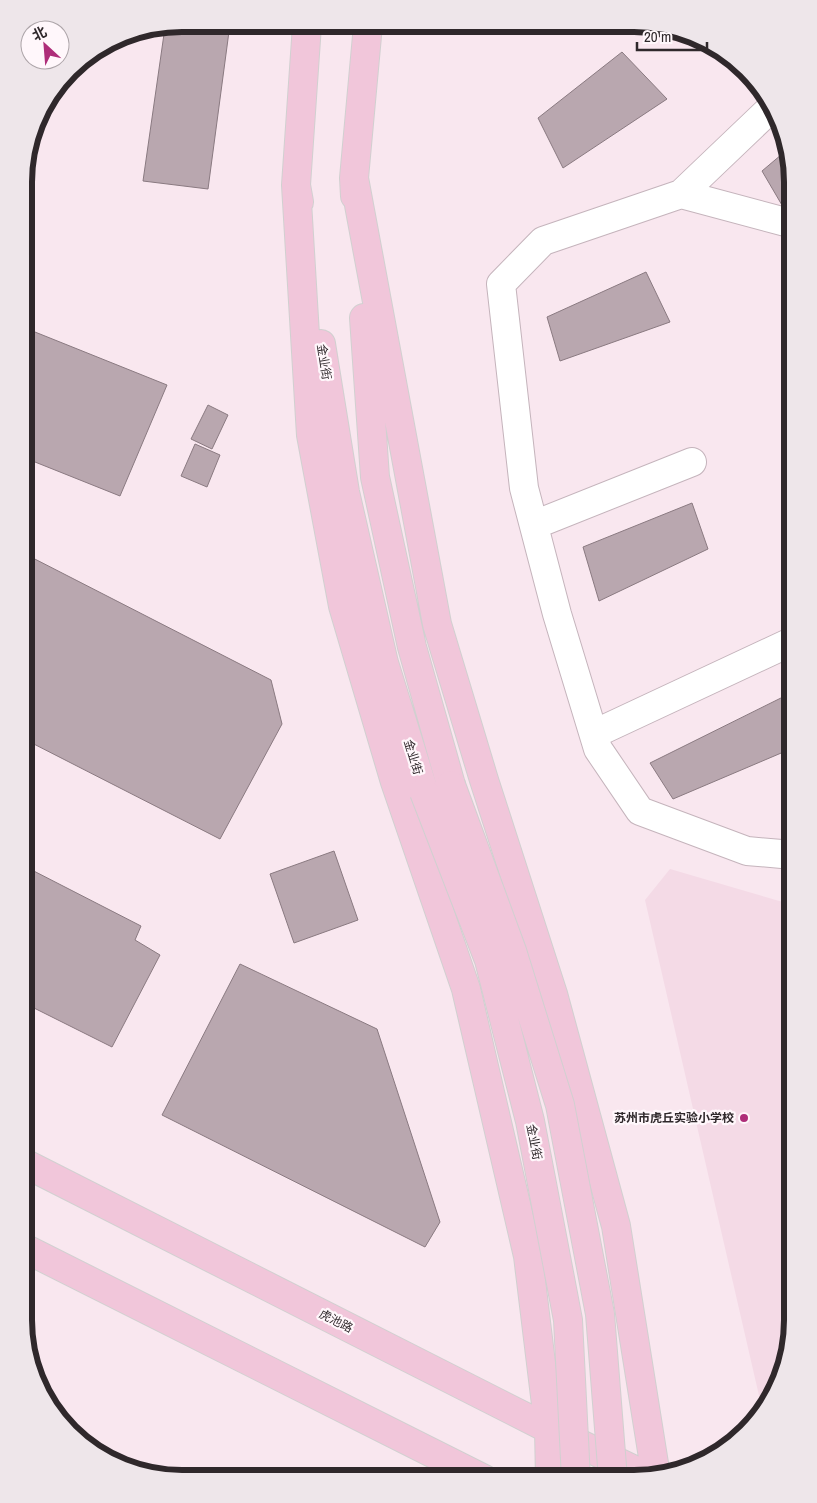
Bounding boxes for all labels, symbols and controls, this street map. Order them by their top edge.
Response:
north arrow [20,20,70,70]
scale bar [637,20,707,52]
text: 北 [29,22,50,44]
text: 20 m [644,26,671,47]
street label: 金业街 [313,343,335,381]
street label: 金业街 [400,737,426,777]
place label: 苏州市虎丘实验小学校 [614,1110,734,1126]
marker: 苏州市虎丘实验小学校 [738,1112,750,1124]
street label: 金业街 [523,1123,545,1161]
street label: 虎池路 [316,1306,356,1336]

